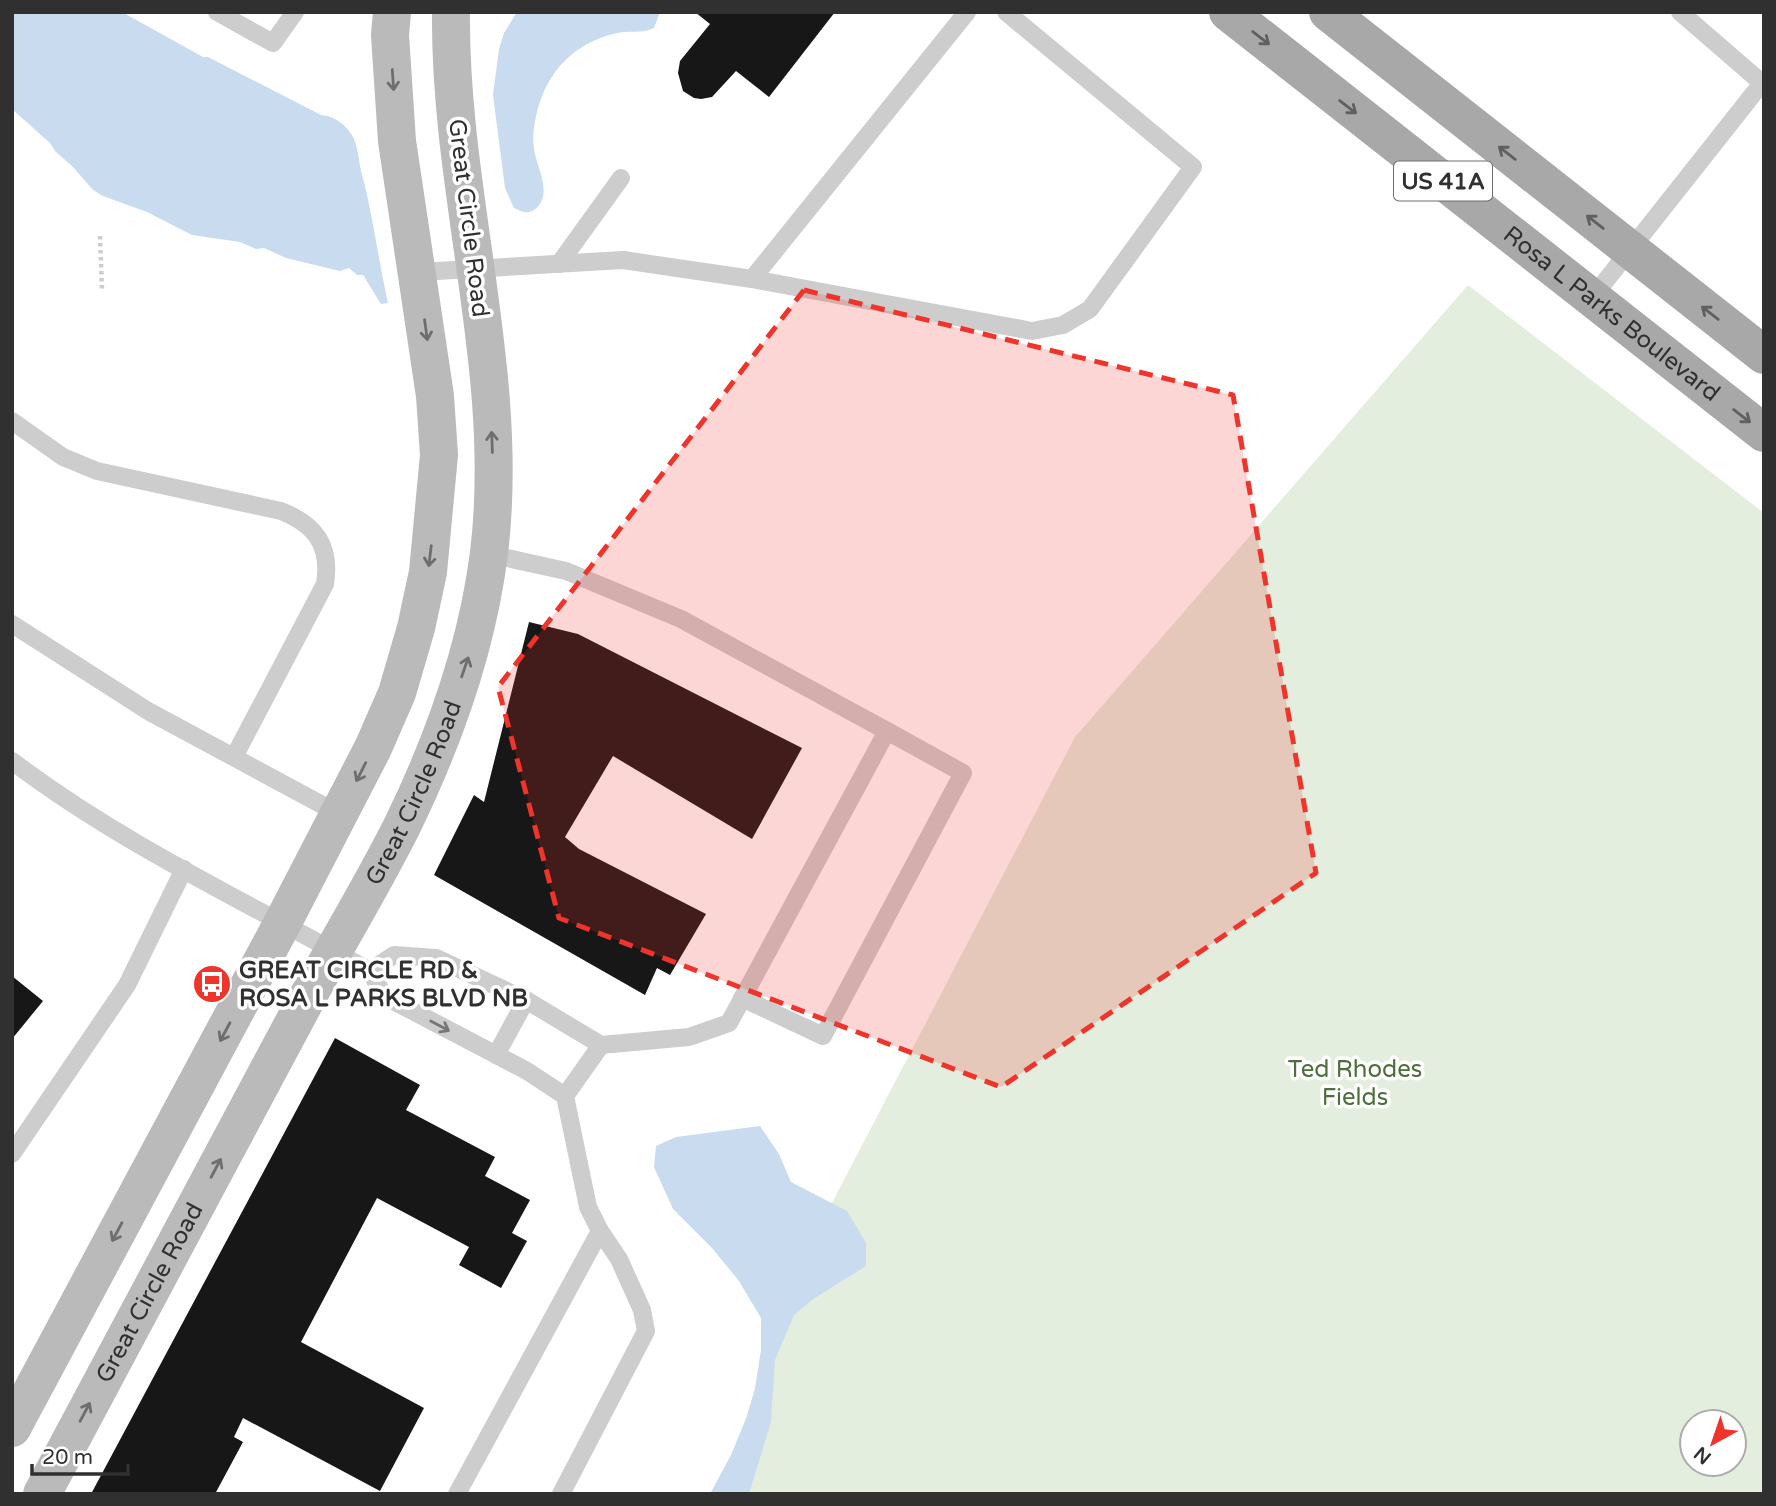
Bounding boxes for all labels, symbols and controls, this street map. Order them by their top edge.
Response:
one-way arrow [1252,31,1270,46]
one-way arrow [387,69,400,91]
one-way arrow [1339,99,1357,114]
street label: Great Circle Road [442,117,495,319]
one-way arrow [1498,146,1517,161]
road number: US 41A [1394,162,1492,200]
one-way arrow [1586,214,1604,230]
street label: Rosa L Parks Boulevard [1497,220,1726,408]
one-way arrow [1701,305,1720,320]
one-way arrow [420,318,433,341]
one-way arrow [1733,408,1751,423]
one-way arrow [486,431,499,454]
one-way arrow [423,544,436,567]
one-way arrow [460,656,472,678]
street label: Great Circle Road [359,697,468,890]
one-way arrow [353,761,367,782]
place label: GREAT CIRCLE RD & ROSA L PARKS BLVD NB [239,956,528,1013]
bus stop icon: GREAT CIRCLE RD & ROSA L PARKS BLVD NB [191,963,233,1005]
one-way arrow [430,1019,450,1033]
one-way arrow [218,1021,232,1041]
park label: Ted Rhodes Fields [1288,1055,1422,1112]
one-way arrow [210,1158,223,1179]
street label: Great Circle Road [90,1198,210,1388]
one-way arrow [110,1221,124,1242]
one-way arrow [79,1402,93,1423]
north arrow [1678,1408,1748,1478]
scale bar [32,1432,128,1476]
text: N [1690,1442,1716,1469]
text: 20 m [42,1445,93,1470]

